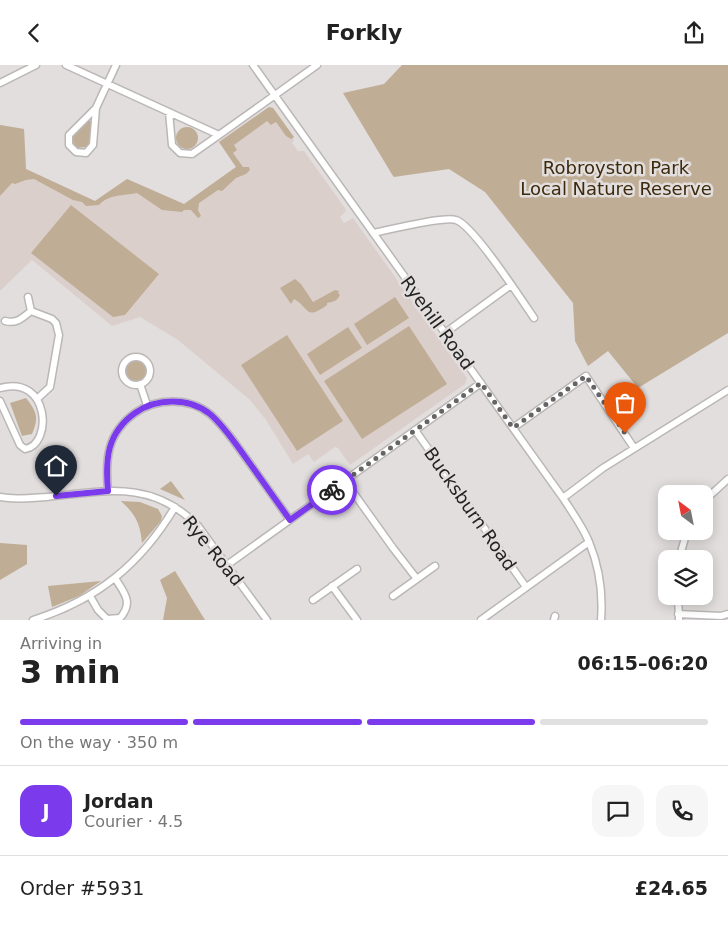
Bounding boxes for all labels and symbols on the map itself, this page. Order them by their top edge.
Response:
park label: Robroyston Park Local Nature Reserve [520,157,712,199]
street label: Ryehill Road [396,272,478,374]
pin [604,382,646,433]
street label: Bucksburn Road [420,443,521,574]
pin [35,445,77,496]
courier [307,465,357,515]
north arrow [658,485,712,540]
street label: Rye Road [179,511,248,590]

